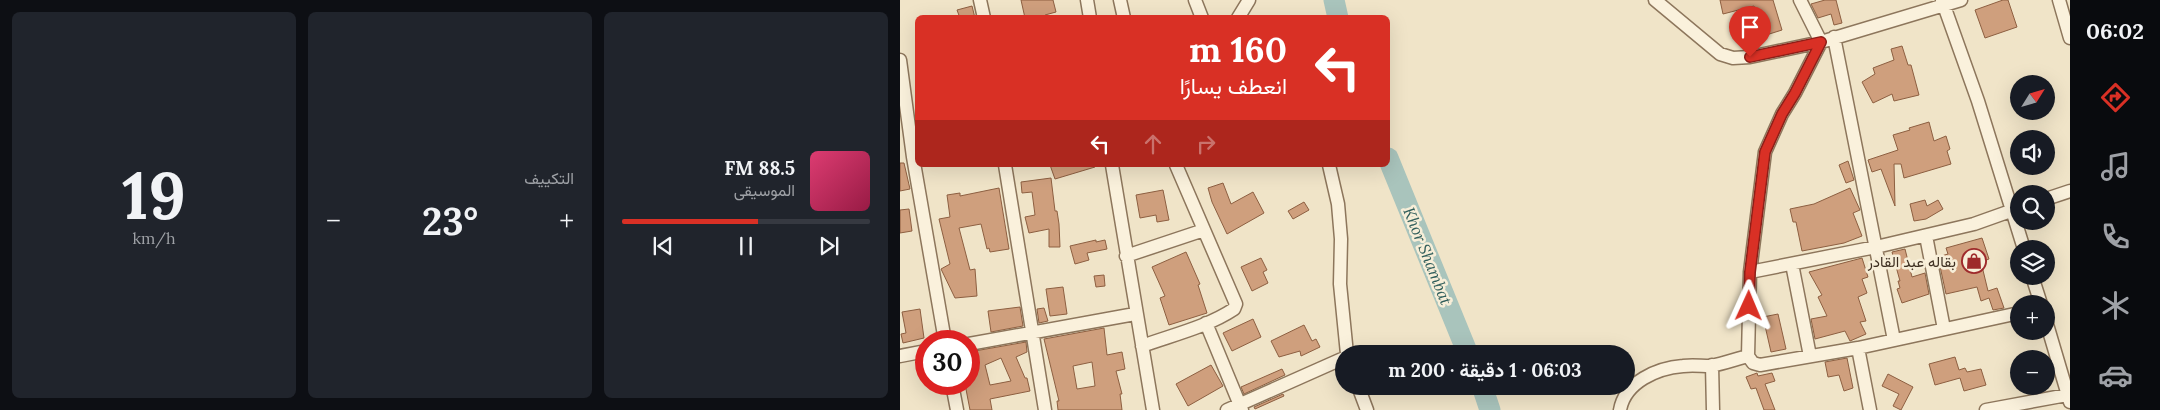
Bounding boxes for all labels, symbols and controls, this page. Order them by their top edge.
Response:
pin [1729,6,1771,57]
icon: arrive [1736,13,1764,41]
text: 06:02 [2086,17,2144,45]
text: 160 m [1189,27,1287,72]
icon: left [1305,35,1370,100]
text: انعطف يسارًا [1180,72,1287,100]
north arrow [2010,75,2055,120]
map controls [2010,75,2055,395]
icon: directions [2098,80,2133,115]
icon: left [1086,130,1114,158]
icon: ahead [1139,130,1167,158]
icon: right [1192,130,1220,158]
button: sound [2010,130,2055,175]
icon: music [2098,149,2133,184]
text: 19 [122,154,186,237]
text: 88.5 FM [724,156,795,180]
text: التكييف [524,168,574,188]
text: الموسيقى [734,180,795,200]
button: search [2010,185,2055,230]
text: 23° [422,197,478,245]
text: − [326,203,341,239]
text: + [559,203,574,239]
water label: Khor Shambat [1399,204,1457,308]
icon: phone [2098,219,2133,254]
text: km/h [132,228,176,248]
icon: previous [649,232,677,260]
icon: pause [732,232,760,260]
icon: next [815,232,843,260]
button: layers [2010,240,2055,285]
shop icon: بقاله عبد القادر [1961,248,1987,274]
place label: بقاله عبد القادر [1867,252,1956,271]
position arrow [1722,279,1774,331]
icon: climate [2098,288,2133,323]
button: + [2010,295,2055,340]
speed limit sign: 30 [915,330,980,395]
button: − [2010,350,2055,395]
text: 06:03 · 1 دقيقة · 200 m [1388,358,1582,382]
icon: car [2098,358,2133,393]

